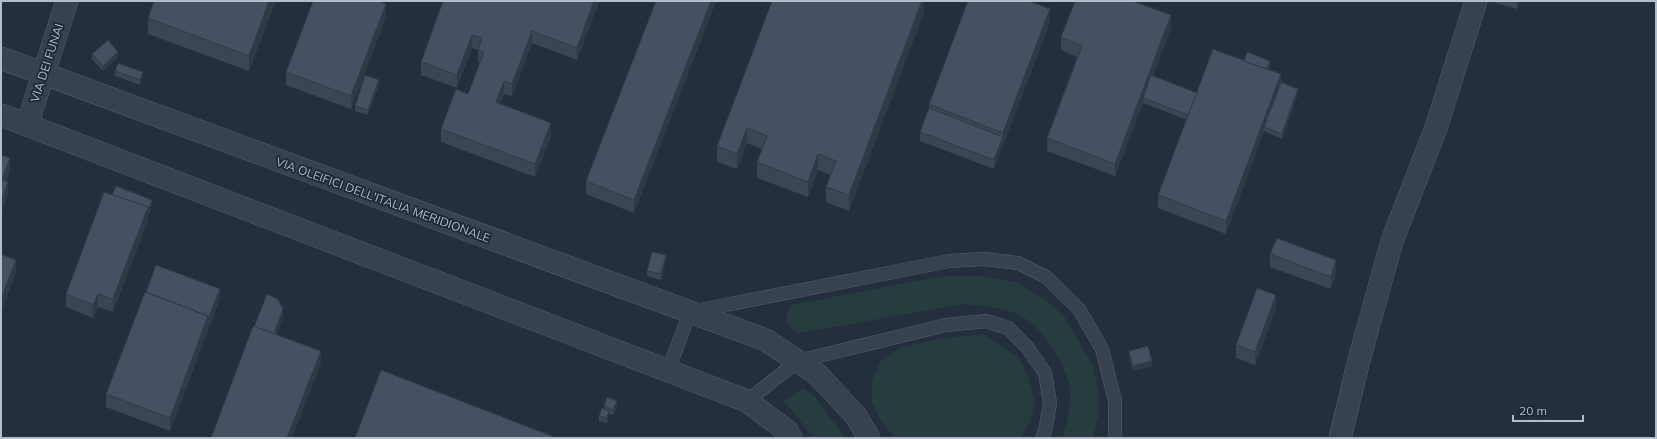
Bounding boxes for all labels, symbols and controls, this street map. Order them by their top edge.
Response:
street label: VIA DEI FUNAI [27,21,66,104]
street label: VIA OLEIFICI DELL'ITALIA MERIDIONALE [274,154,492,245]
scale bar [1513,397,1583,423]
text: 20 m [1519,403,1547,418]

